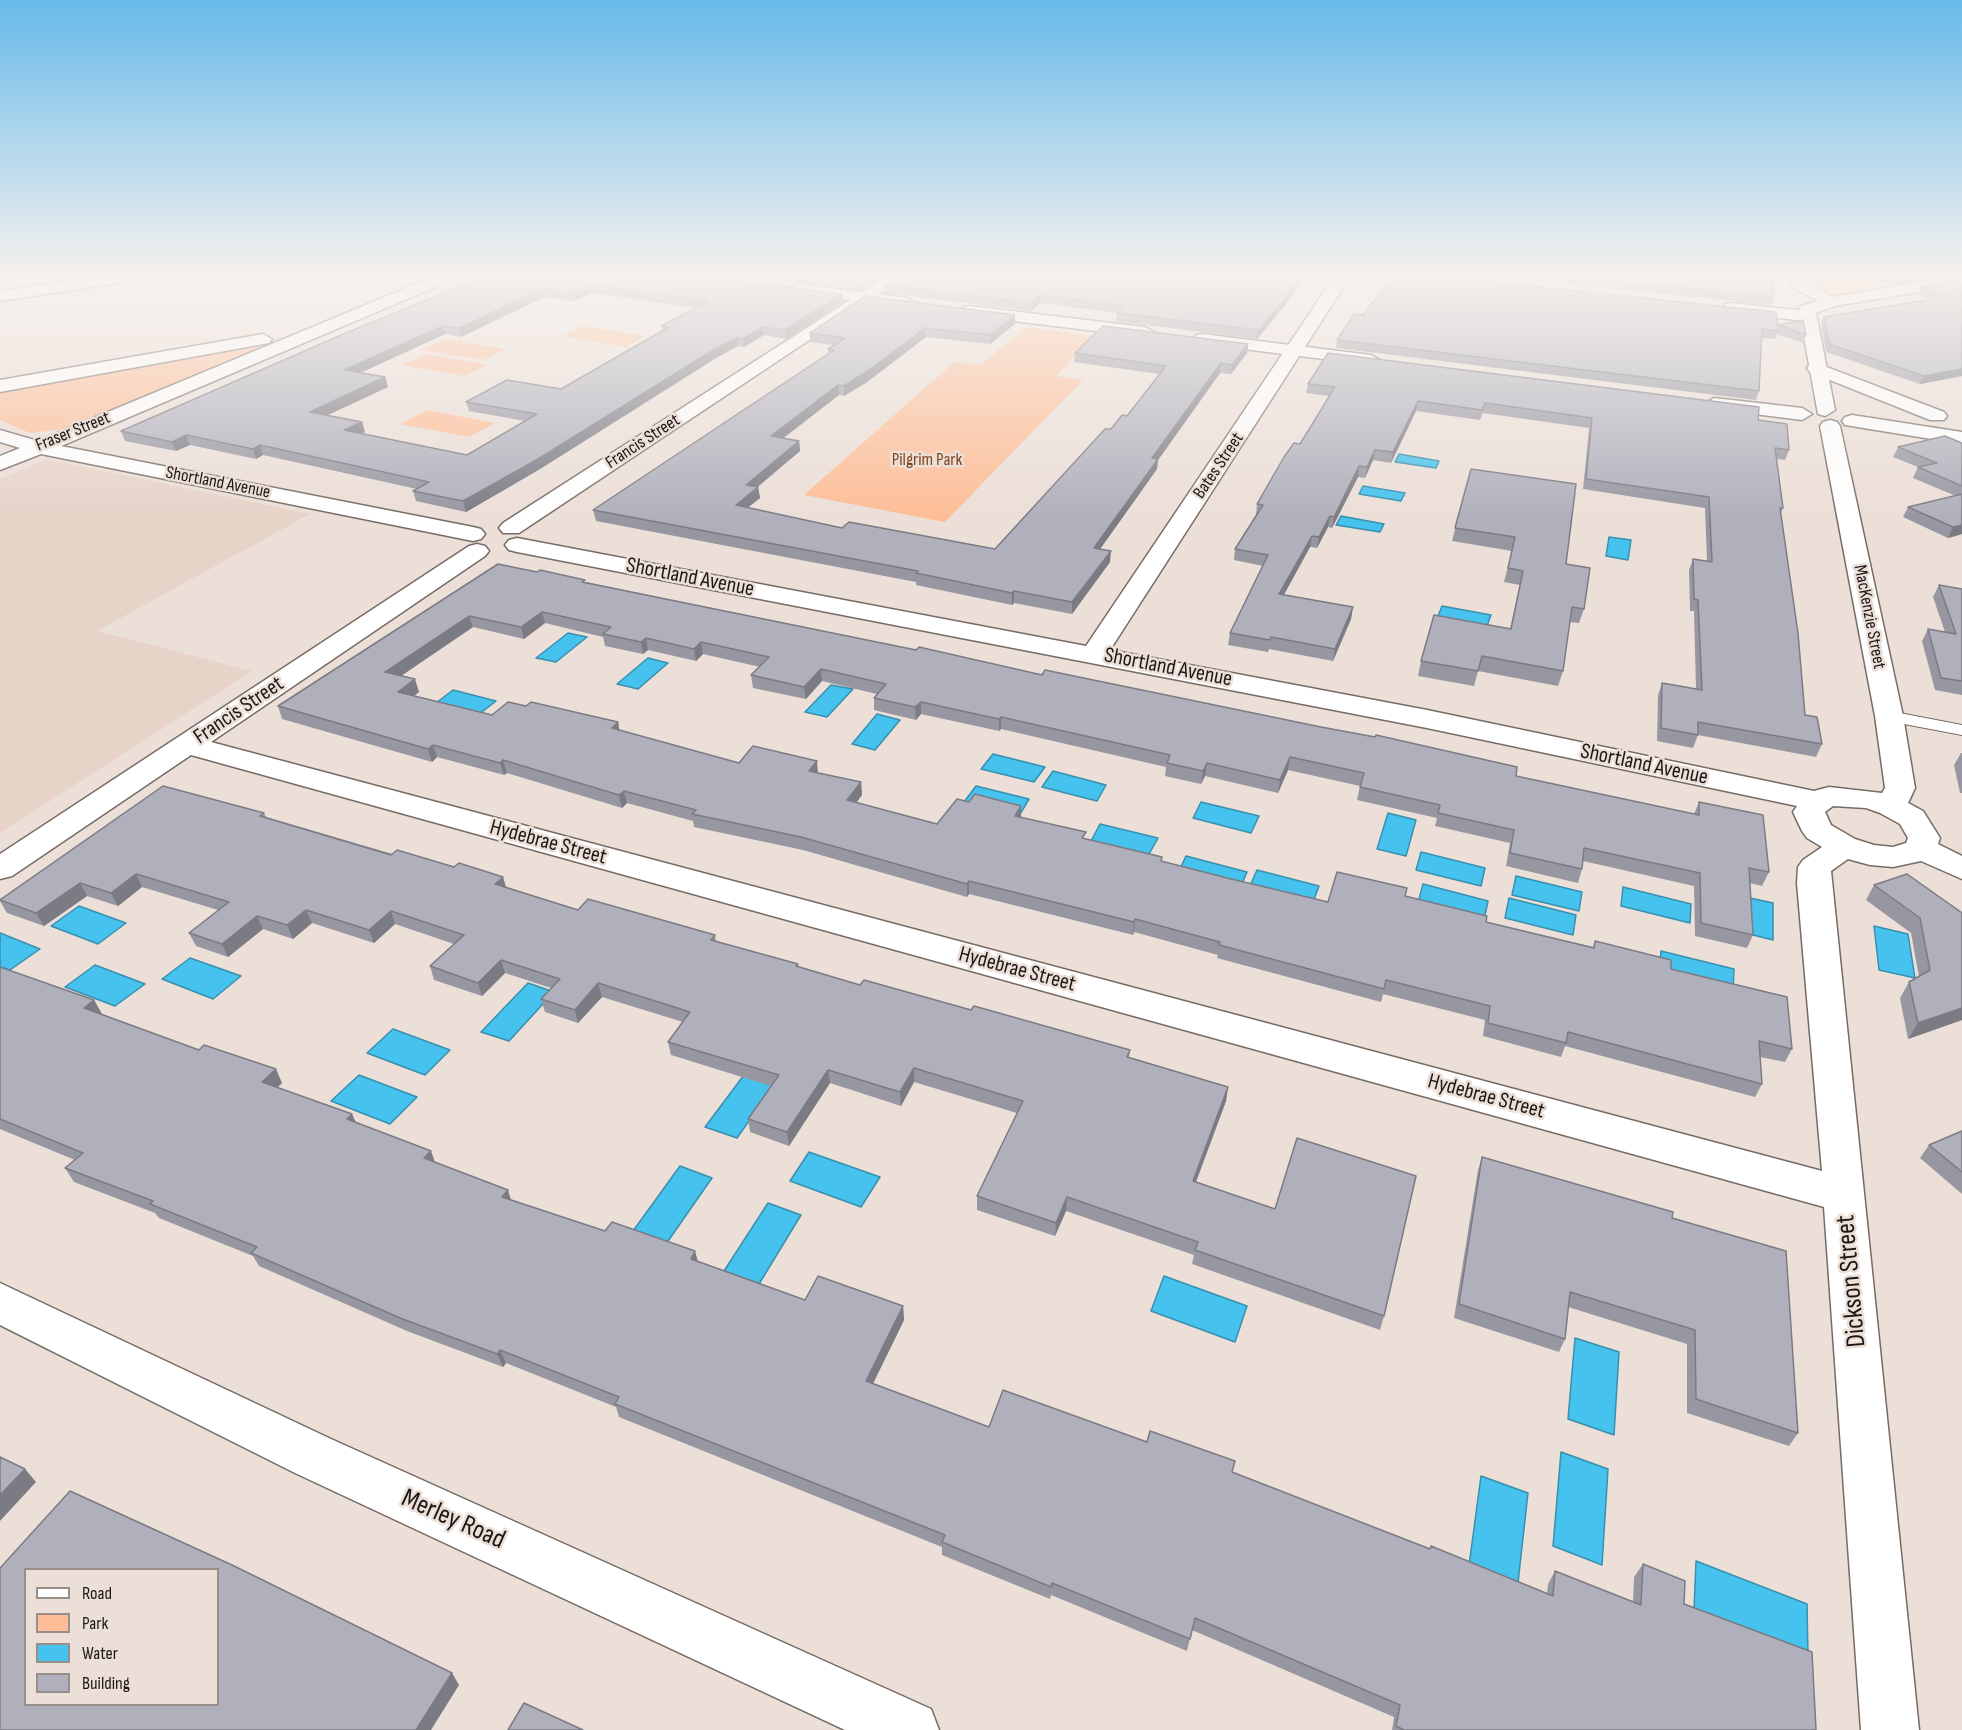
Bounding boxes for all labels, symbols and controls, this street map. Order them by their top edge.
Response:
street label: Fraser Street [33,407,113,457]
street label: Francis Street [602,410,684,474]
street label: Bates Street [1189,429,1249,503]
park label: Pilgrim Park [892,449,962,471]
street label: Shortland Avenue [164,462,272,504]
street label: Shortland Avenue [624,553,756,603]
street label: MacKenzie Street [1848,563,1890,671]
street label: Shortland Avenue [1102,643,1234,693]
street label: Francis Street [189,671,289,751]
street label: Shortland Avenue [1578,739,1710,791]
street label: Hydebrae Street [487,815,609,871]
street label: Hydebrae Street [956,942,1078,998]
street label: Hydebrae Street [1425,1069,1547,1125]
street label: Dickson Street [1830,1213,1874,1349]
street label: Merley Road [396,1483,510,1557]
legend [24,1568,219,1706]
text: Road [82,1583,112,1604]
text: Park [82,1613,108,1634]
text: Water [82,1643,118,1664]
text: Building [82,1673,130,1694]

